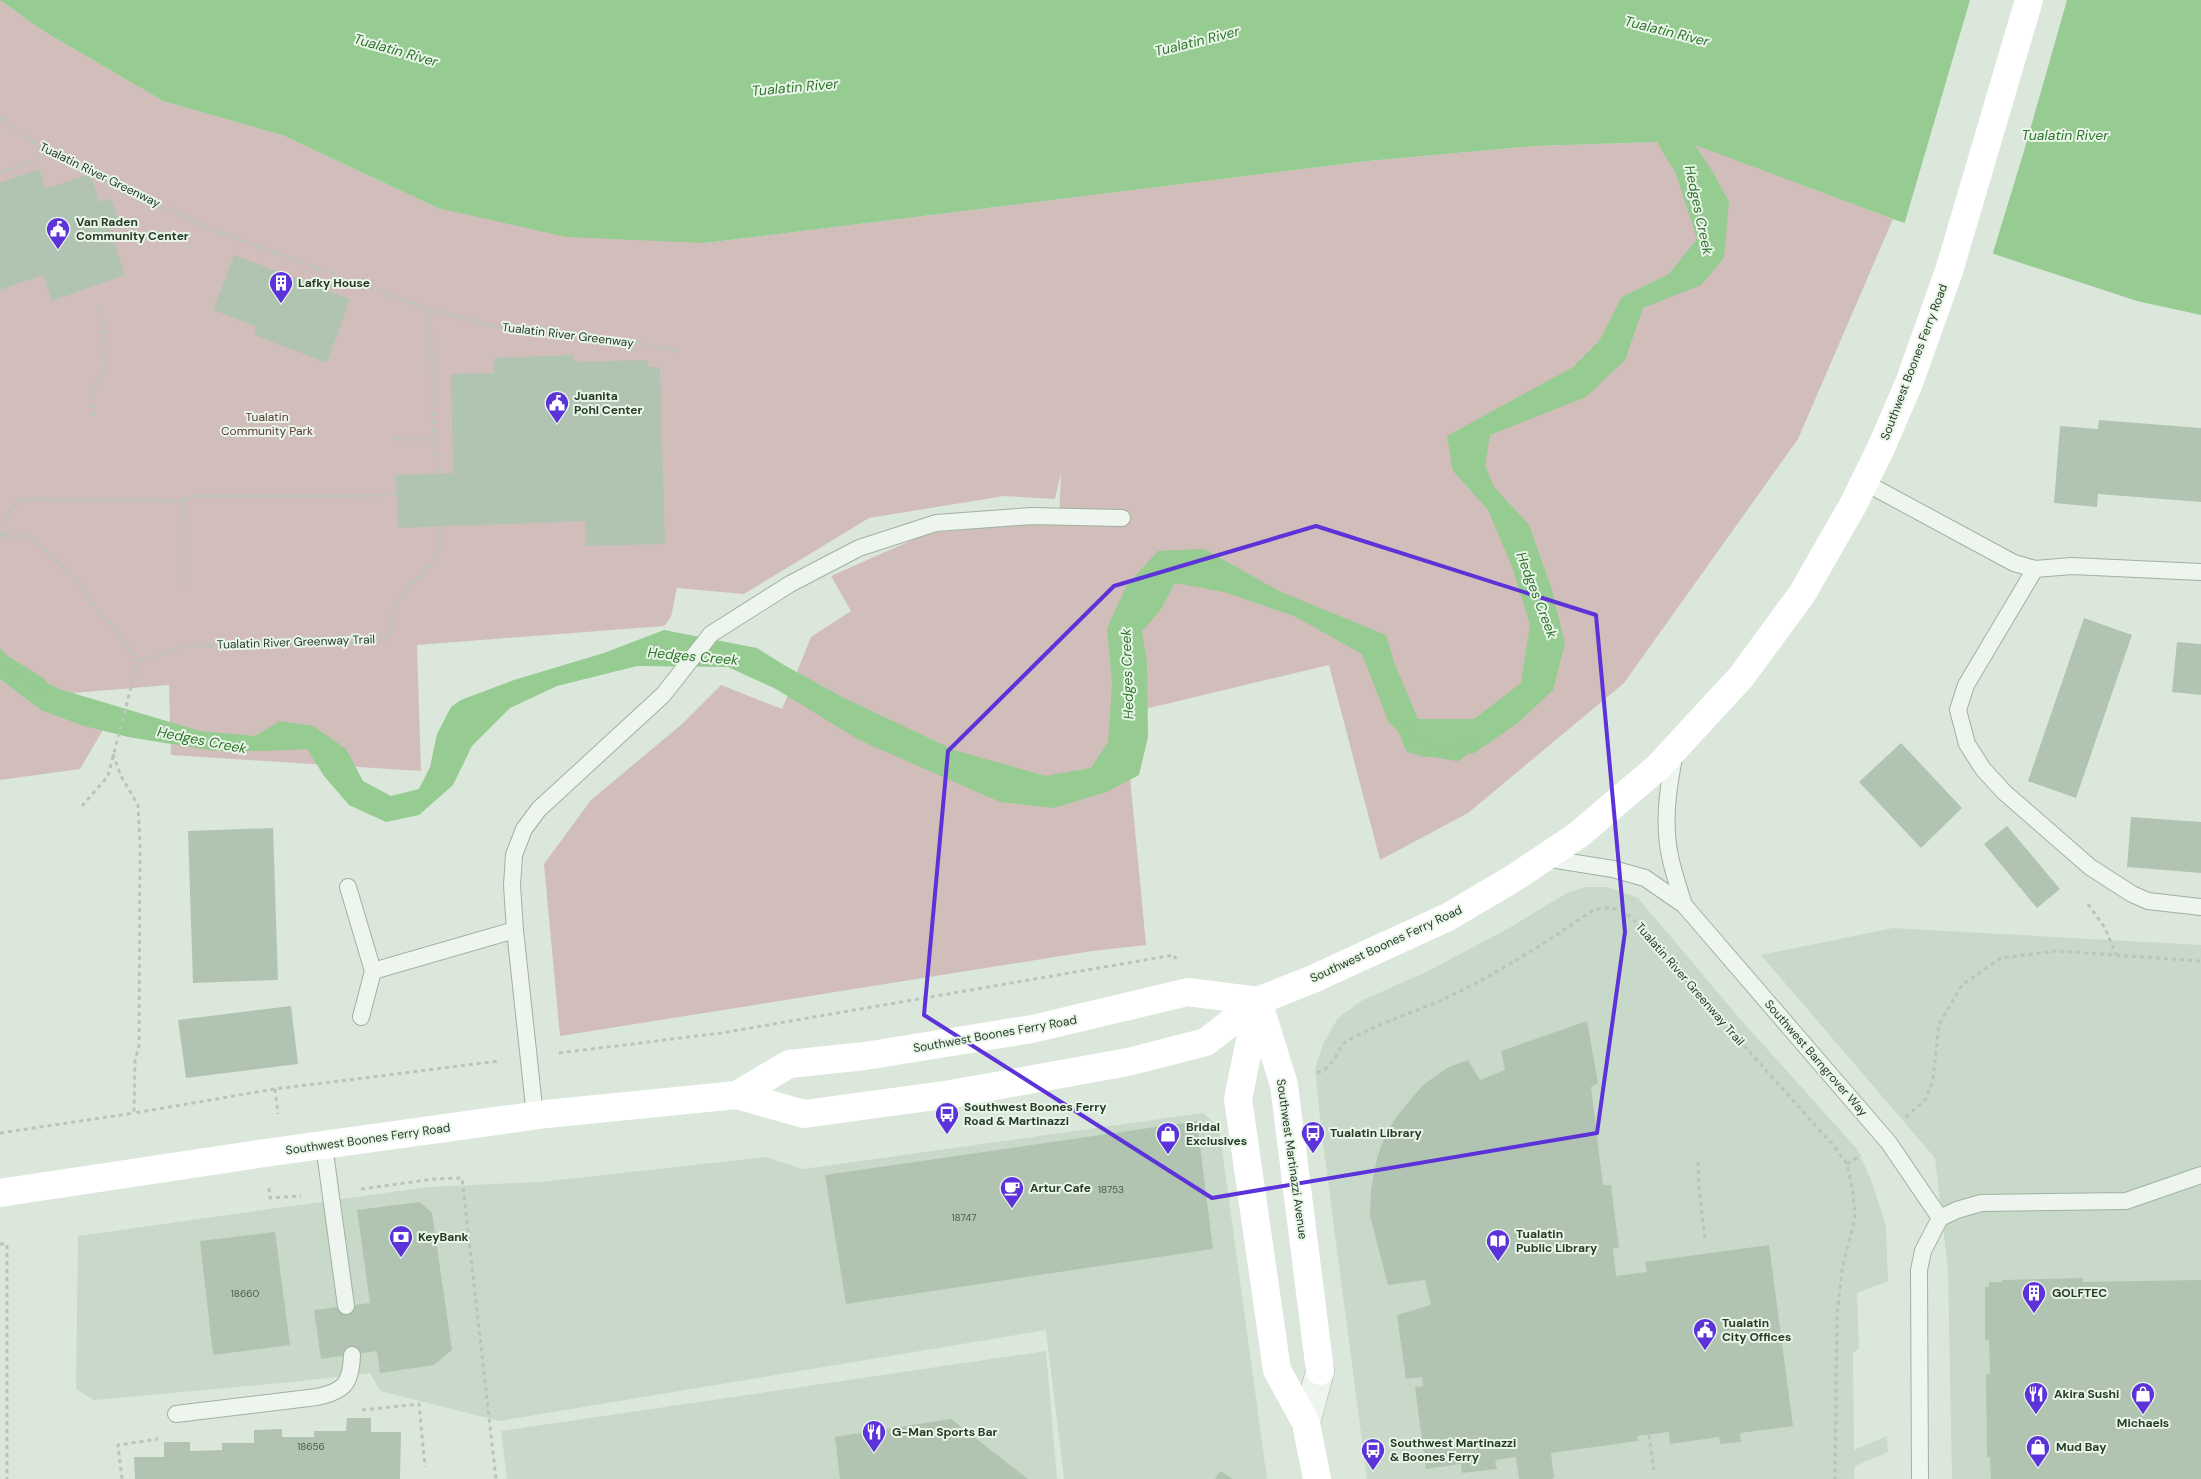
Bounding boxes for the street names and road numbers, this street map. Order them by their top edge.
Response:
street label: Tualatin River Greenway [37,139,163,211]
street label: Southwest Boones Ferry Road [1877,282,1951,442]
street label: Tualatin River Greenway [501,319,635,351]
street label: Tualatin River Greenway Trail [217,631,375,653]
street label: Southwest Boones Ferry Road [1307,902,1465,986]
street label: Tualatin River Greenway Trail [1632,919,1748,1049]
street label: Southwest Barngrover Way [1761,996,1871,1120]
street label: Southwest Boones Ferry Road [912,1012,1078,1056]
street label: Southwest Martinazzi Avenue [1273,1078,1311,1240]
street label: Southwest Boones Ferry Road [285,1120,451,1158]

